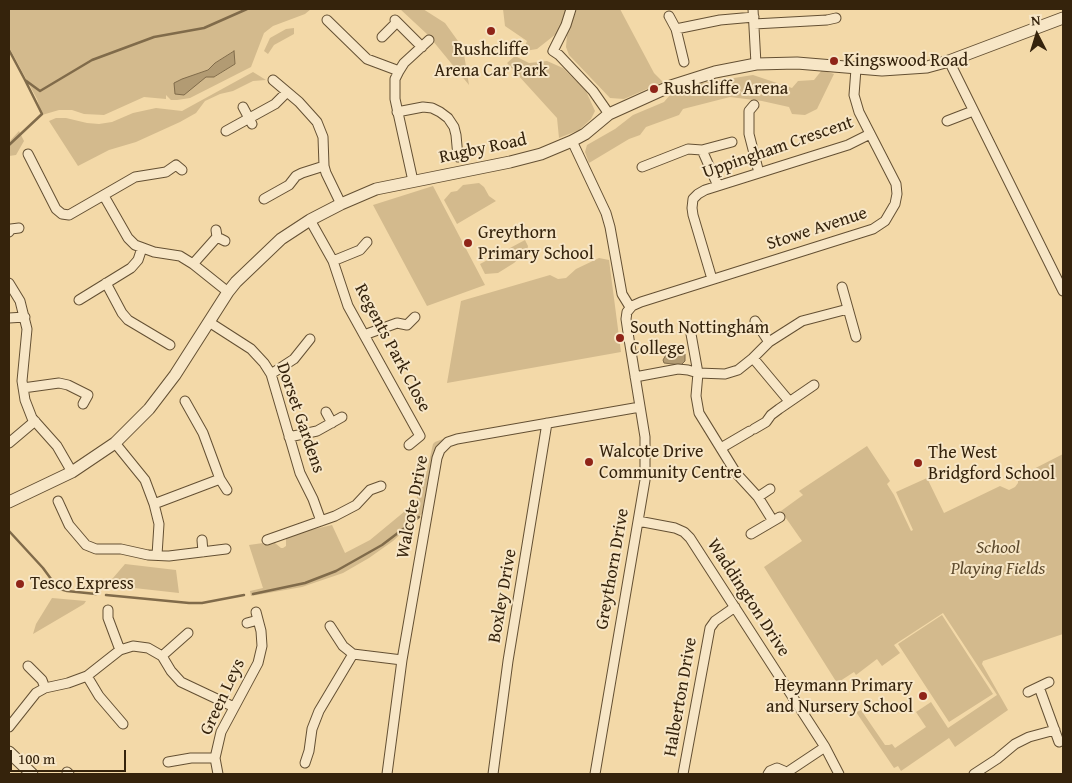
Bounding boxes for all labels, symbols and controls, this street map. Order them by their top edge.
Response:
north arrow [1012,10,1062,60]
text: N [1030,10,1041,30]
marker: Rushcliffe Arena Car Park [485,25,497,37]
place label: Rushcliffe Arena Car Park [434,39,548,82]
place label: Kingswood Road [844,50,968,72]
marker: Kingswood Road [828,55,840,67]
place label: Rushcliffe Arena [664,78,788,100]
marker: Rushcliffe Arena [648,83,660,95]
street label: Uppingham Crescent [700,112,856,184]
street label: Rugby Road [437,129,529,169]
street label: Stowe Avenue [764,203,870,255]
place label: Greythorn Primary School [478,222,594,264]
marker: Greythorn Primary School [462,237,474,249]
street label: Regents Park Close [349,280,435,416]
place label: South Nottingham College [630,317,769,359]
marker: South Nottingham College [614,332,626,344]
street label: Dorset Gardens [271,360,329,476]
place label: Walcote Drive Community Centre [599,441,742,484]
place label: The West Bridgford School [928,442,1055,484]
street label: Walcote Drive [392,454,434,560]
marker: Walcote Drive Community Centre [583,456,595,468]
marker: The West Bridgford School [912,457,924,469]
street label: Greythorn Drive [592,507,634,631]
street label: Waddington Drive [702,535,794,661]
park label: School Playing Fields [951,537,1045,580]
street label: Boxley Drive [484,547,522,645]
place label: Tesco Express [30,573,134,595]
marker: Tesco Express [14,578,26,590]
street label: Halberton Drive [660,636,702,758]
street label: Green Leys [196,655,250,739]
place label: Heymann Primary and Nursery School [766,675,913,718]
marker: Heymann Primary and Nursery School [917,690,929,702]
scale bar [12,740,129,772]
text: 100 m [18,748,55,769]

